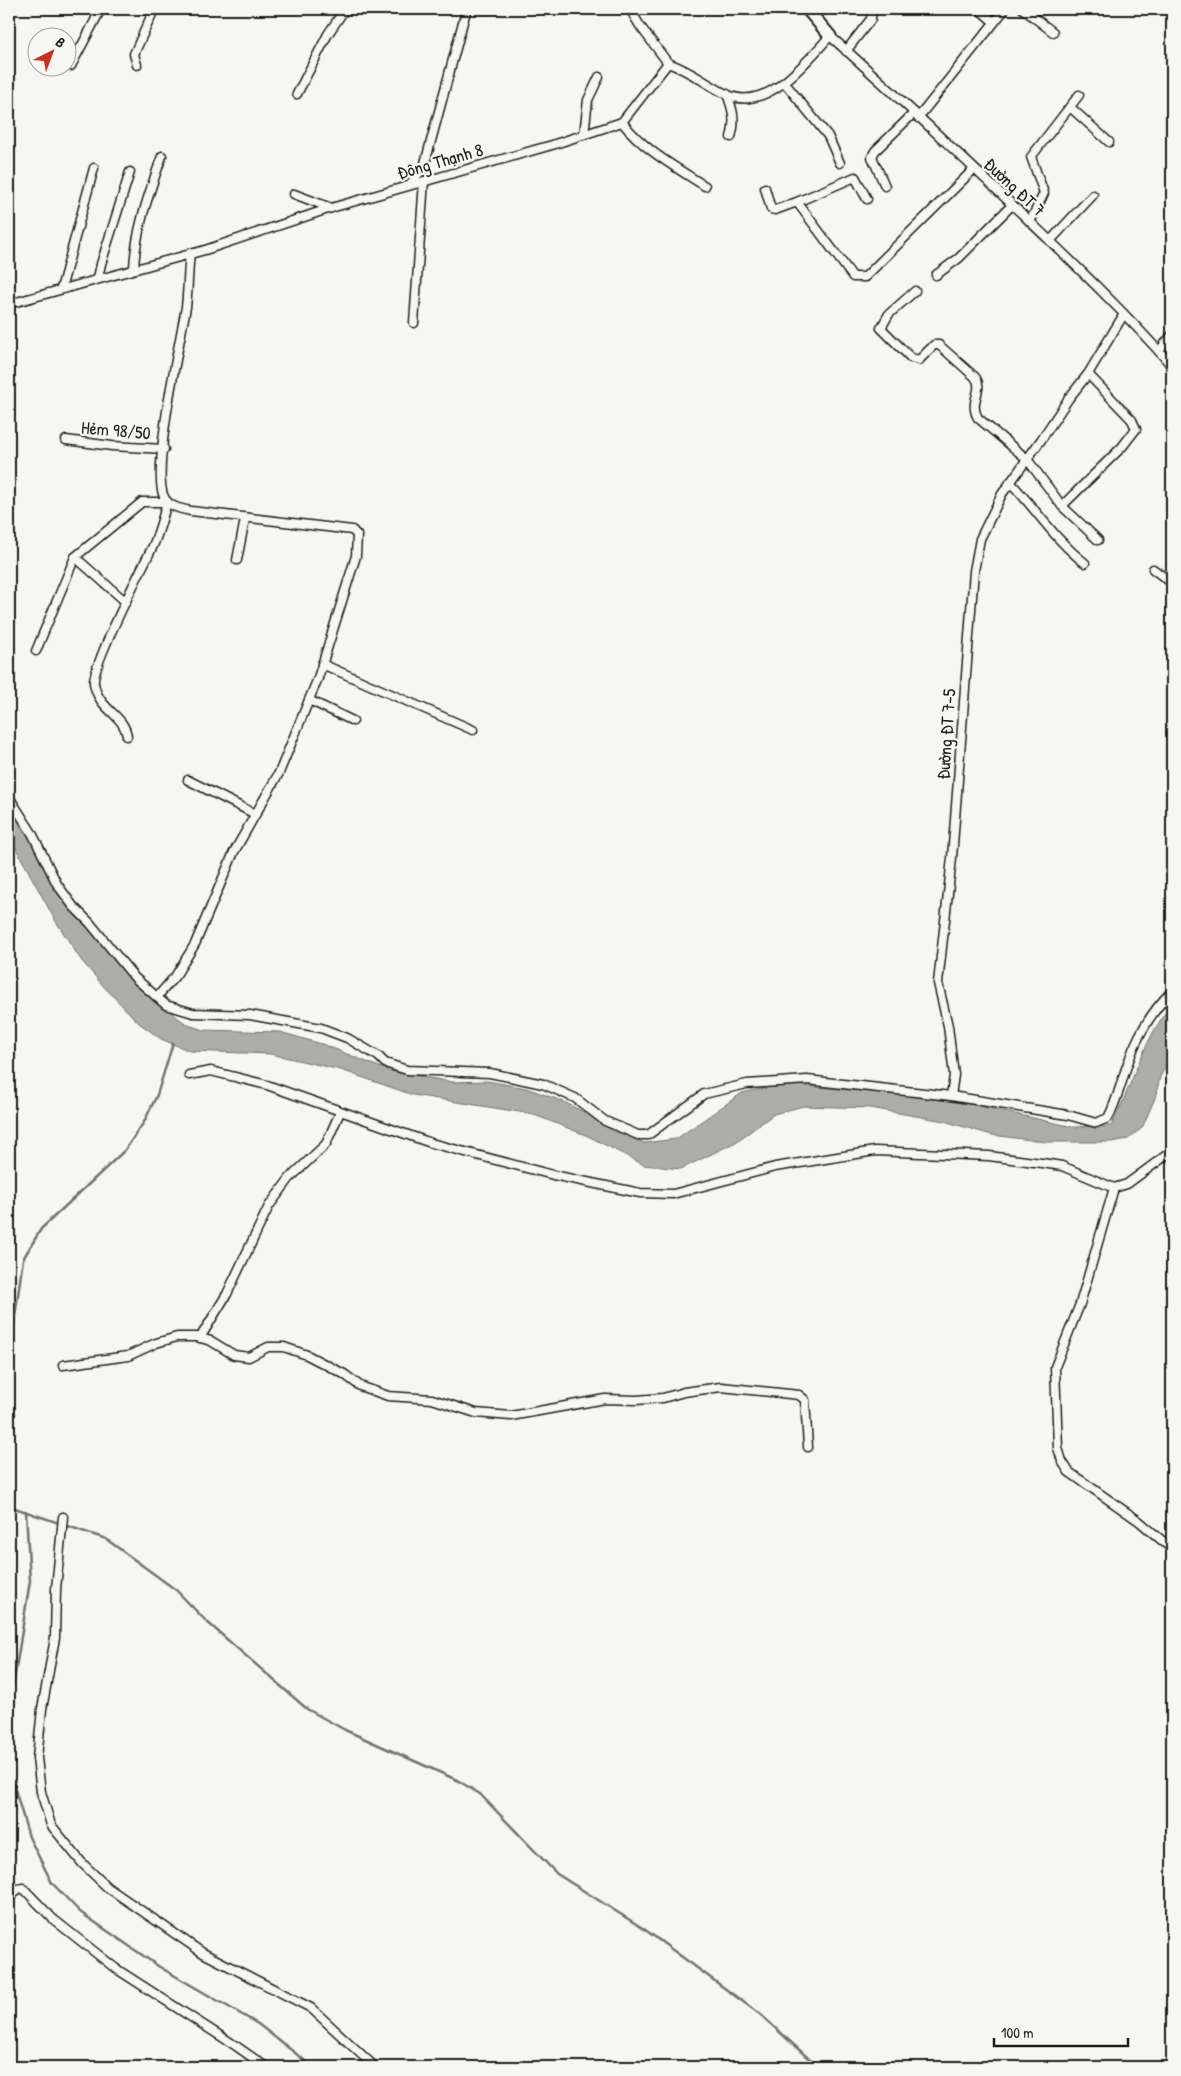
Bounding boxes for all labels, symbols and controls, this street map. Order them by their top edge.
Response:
north arrow [28,28,78,78]
text: B [52,33,70,51]
street label: Đông Thạnh 8 [394,137,486,185]
street label: Đường ĐT 7 [979,152,1051,222]
street label: Hẻm 98/50 [80,415,152,445]
street label: Đường ĐT 7-5 [930,687,962,780]
scale bar [994,2016,1127,2048]
text: 100 m [1001,2022,1034,2043]

